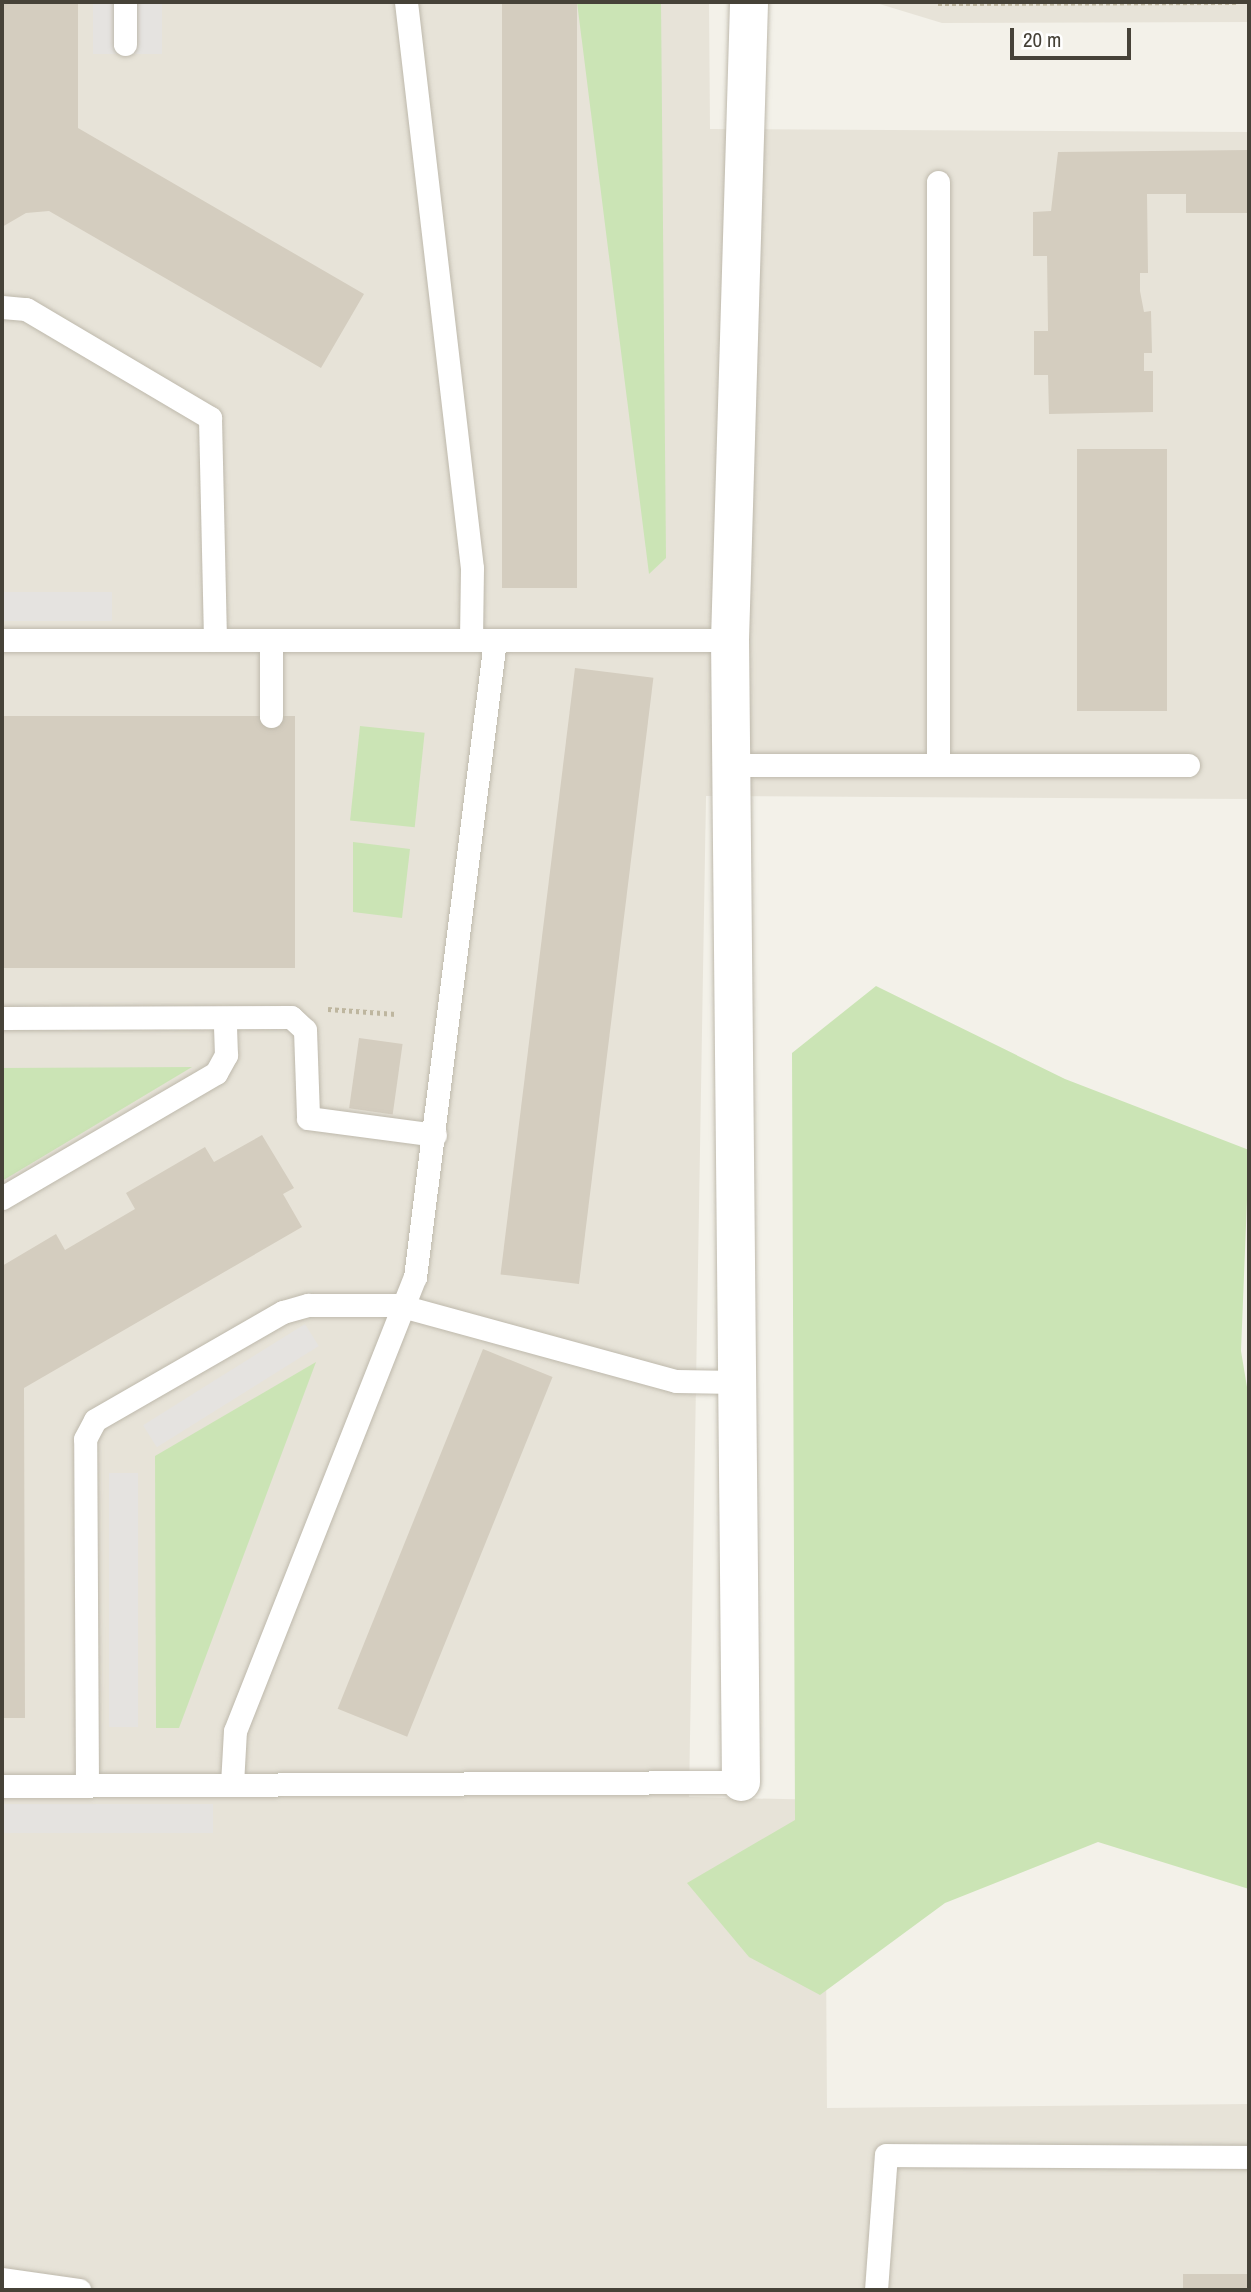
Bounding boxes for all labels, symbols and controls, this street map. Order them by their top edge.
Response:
scale bar [1013,14,1134,58]
text: 20 m [1023,25,1061,54]

